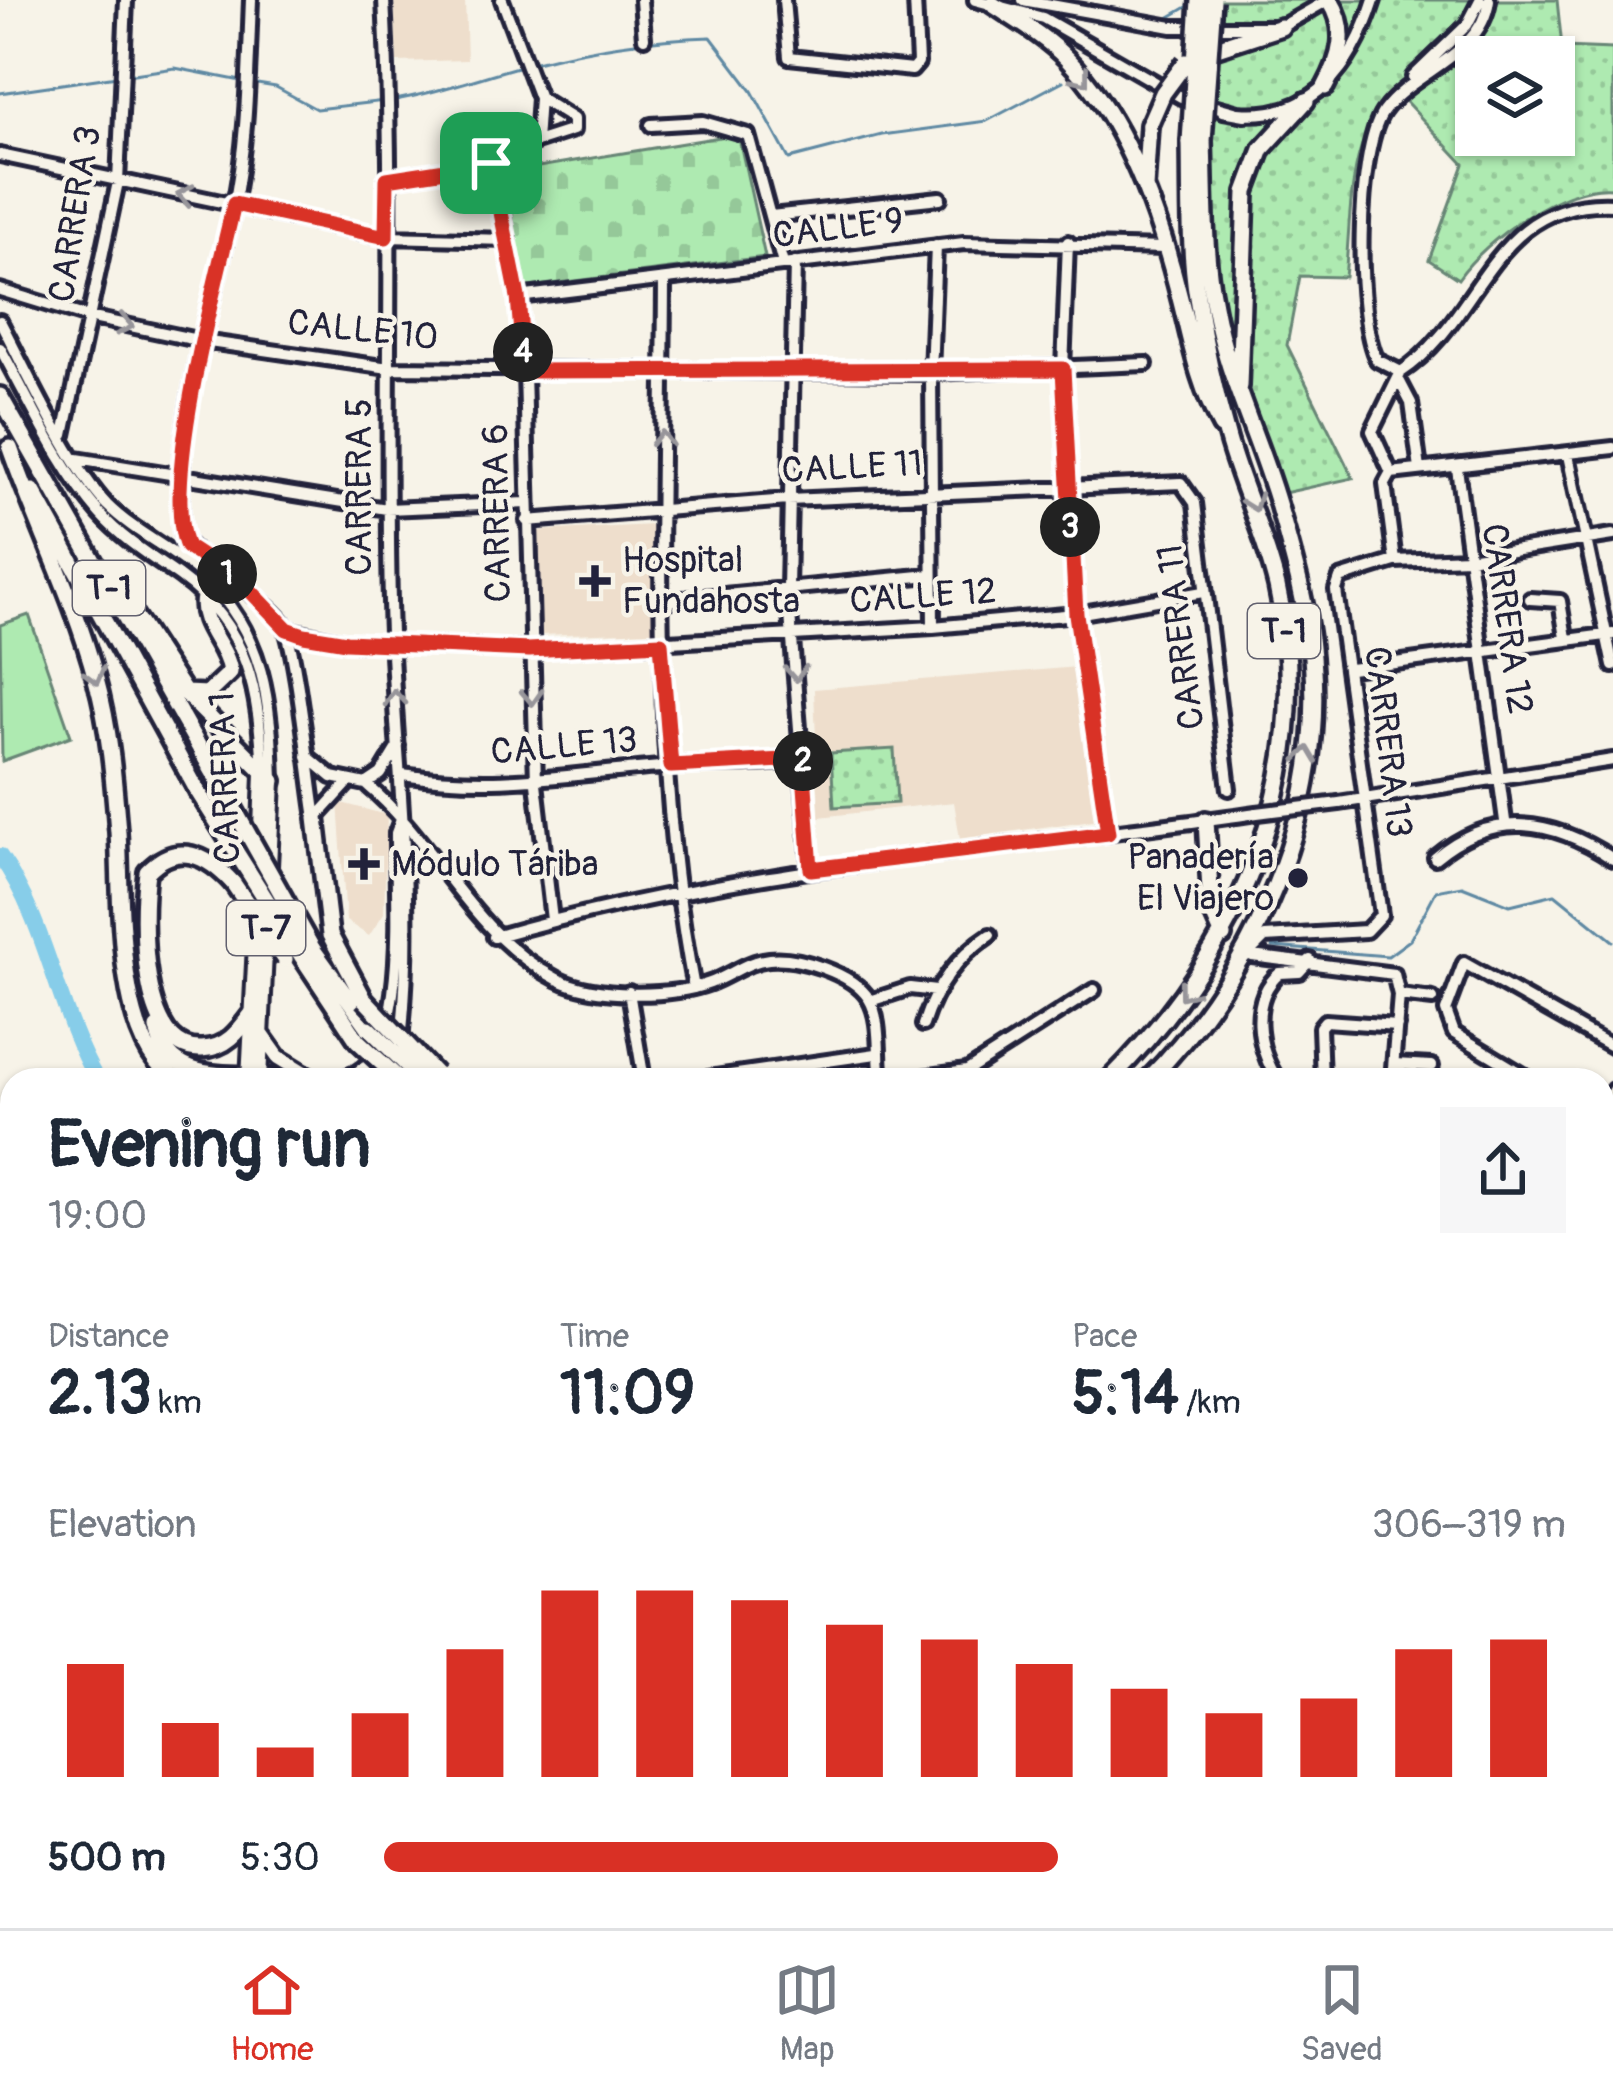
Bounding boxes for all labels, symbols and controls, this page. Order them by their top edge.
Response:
map controls [1455,36,1575,156]
button: layers [1455,36,1575,156]
one-way arrow [1068,64,1089,86]
pin [440,112,542,214]
street label: CARRERA 3 [39,123,111,305]
icon: arrive [458,130,524,196]
one-way arrow [175,183,195,209]
street label: CALLE 9 [770,198,906,258]
street label: CALLE 10 [285,300,441,360]
one-way arrow [114,311,134,336]
pin: 4 [493,322,553,382]
text: 4 [513,331,533,372]
street label: CARRERA 5 [337,398,382,576]
street label: CARRERA 6 [473,423,521,603]
one-way arrow [648,429,674,448]
street label: CALLE 11 [780,441,924,493]
one-way arrow [1238,491,1263,512]
pin: 3 [1040,497,1100,557]
text: 3 [1061,506,1079,547]
street label: CARRERA 12 [1471,521,1543,717]
place label: Hospital Fundahosta [622,538,800,624]
street label: CARRERA 11 [1147,542,1215,732]
pin: 1 [197,544,257,604]
text: 1 [221,553,233,594]
road number: T-1 [73,561,145,615]
marker: Hospital Fundahosta [579,565,611,597]
street label: CALLE 12 [848,568,998,624]
road number: T-1 [1248,604,1320,658]
street label: CARRERA 13 [1354,644,1422,840]
one-way arrow [783,664,809,683]
one-way arrow [80,665,105,685]
one-way arrow [383,688,408,707]
one-way arrow [518,688,544,707]
street label: CARRERA 1 [200,691,250,865]
street label: CALLE 13 [489,717,639,775]
pin: 2 [773,731,833,791]
text: 2 [794,740,812,781]
one-way arrow [1293,745,1319,765]
place label: Panadería El Viajero [1127,835,1274,921]
place label: Módulo Táriba [391,842,599,887]
marker: Módulo Táriba [348,848,380,880]
marker: Panadería El Viajero [1285,865,1311,891]
road number: T-7 [227,901,305,955]
one-way arrow [1179,979,1200,1001]
text: Evening run [48,1104,371,1187]
button: share [1440,1107,1566,1233]
text: 19:00 [48,1191,147,1240]
text: Distance [48,1316,169,1357]
text: Time [560,1316,629,1357]
text: Pace [1072,1316,1137,1357]
text: 2.13 [48,1357,152,1432]
text: 11:09 [560,1357,695,1432]
text: 5:14 [1072,1357,1179,1432]
text: km [152,1382,202,1423]
text: /km [1179,1382,1241,1423]
text: Elevation [48,1500,197,1549]
text: 306–319 m [1372,1500,1566,1549]
text: 500 m [48,1833,166,1882]
text: 5:30 [240,1833,320,1882]
tab: Home [230,1957,314,2070]
tab: Map [774,1957,840,2070]
tab: Saved [1301,1957,1383,2070]

